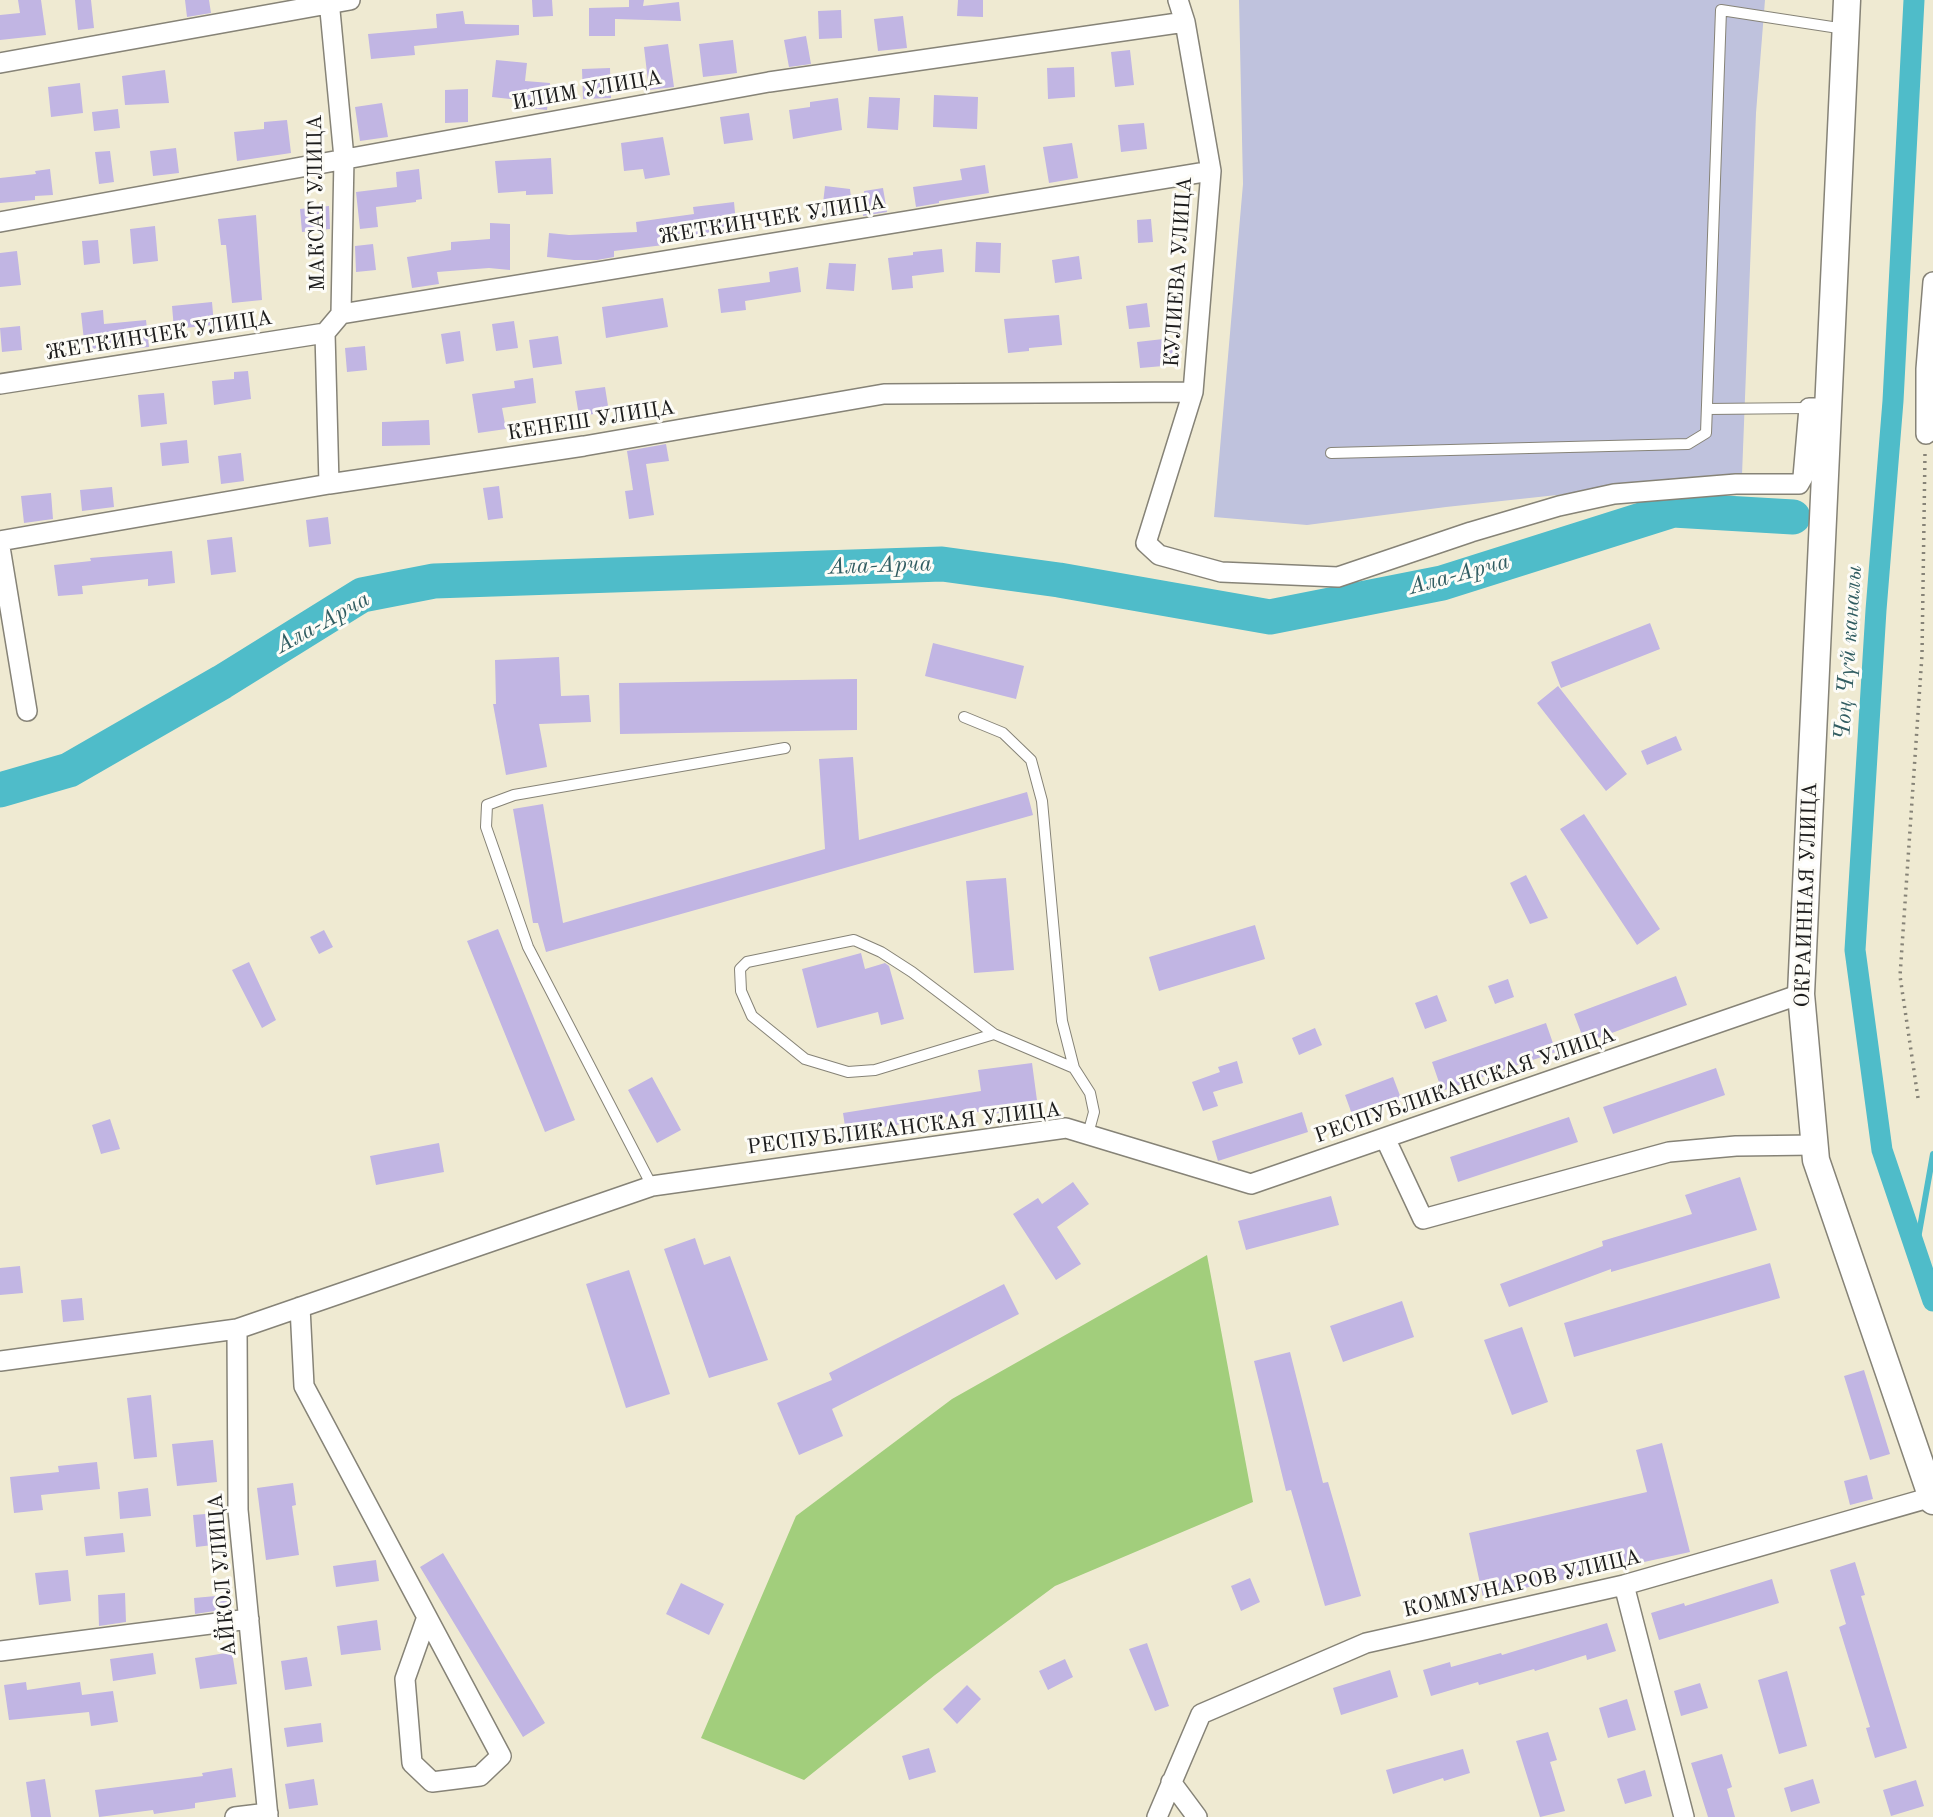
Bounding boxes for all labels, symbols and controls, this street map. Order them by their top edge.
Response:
street label: ИЛИМ УЛИЦА [510,65,664,117]
street label: МАКСАТ УЛИЦА [303,114,331,292]
street label: КУЛИЕВА УЛИЦА [1160,176,1198,368]
street label: ЖЕТКИНЧЕК УЛИЦА [657,190,887,250]
street label: ЖЕТКИНЧЕК УЛИЦА [44,306,274,366]
street label: КЕНЕШ УЛИЦА [505,395,677,447]
water label: Ала-Арча [1405,548,1513,602]
water label: Ала-Арча [828,550,932,582]
water label: Чоң Чүй каналы [1829,565,1869,741]
water label: Ала-Арча [271,586,375,660]
street label: ОКРАИННАЯ УЛИЦА [1790,782,1824,1008]
street label: РЕСПУБЛИКАНСКАЯ УЛИЦА [1311,1023,1619,1149]
street label: РЕСПУБЛИКАНСКАЯ УЛИЦА [745,1097,1063,1161]
street label: АЙКОЛ УЛИЦА [203,1492,243,1658]
street label: КОММУНАРОВ УЛИЦА [1401,1544,1643,1624]

